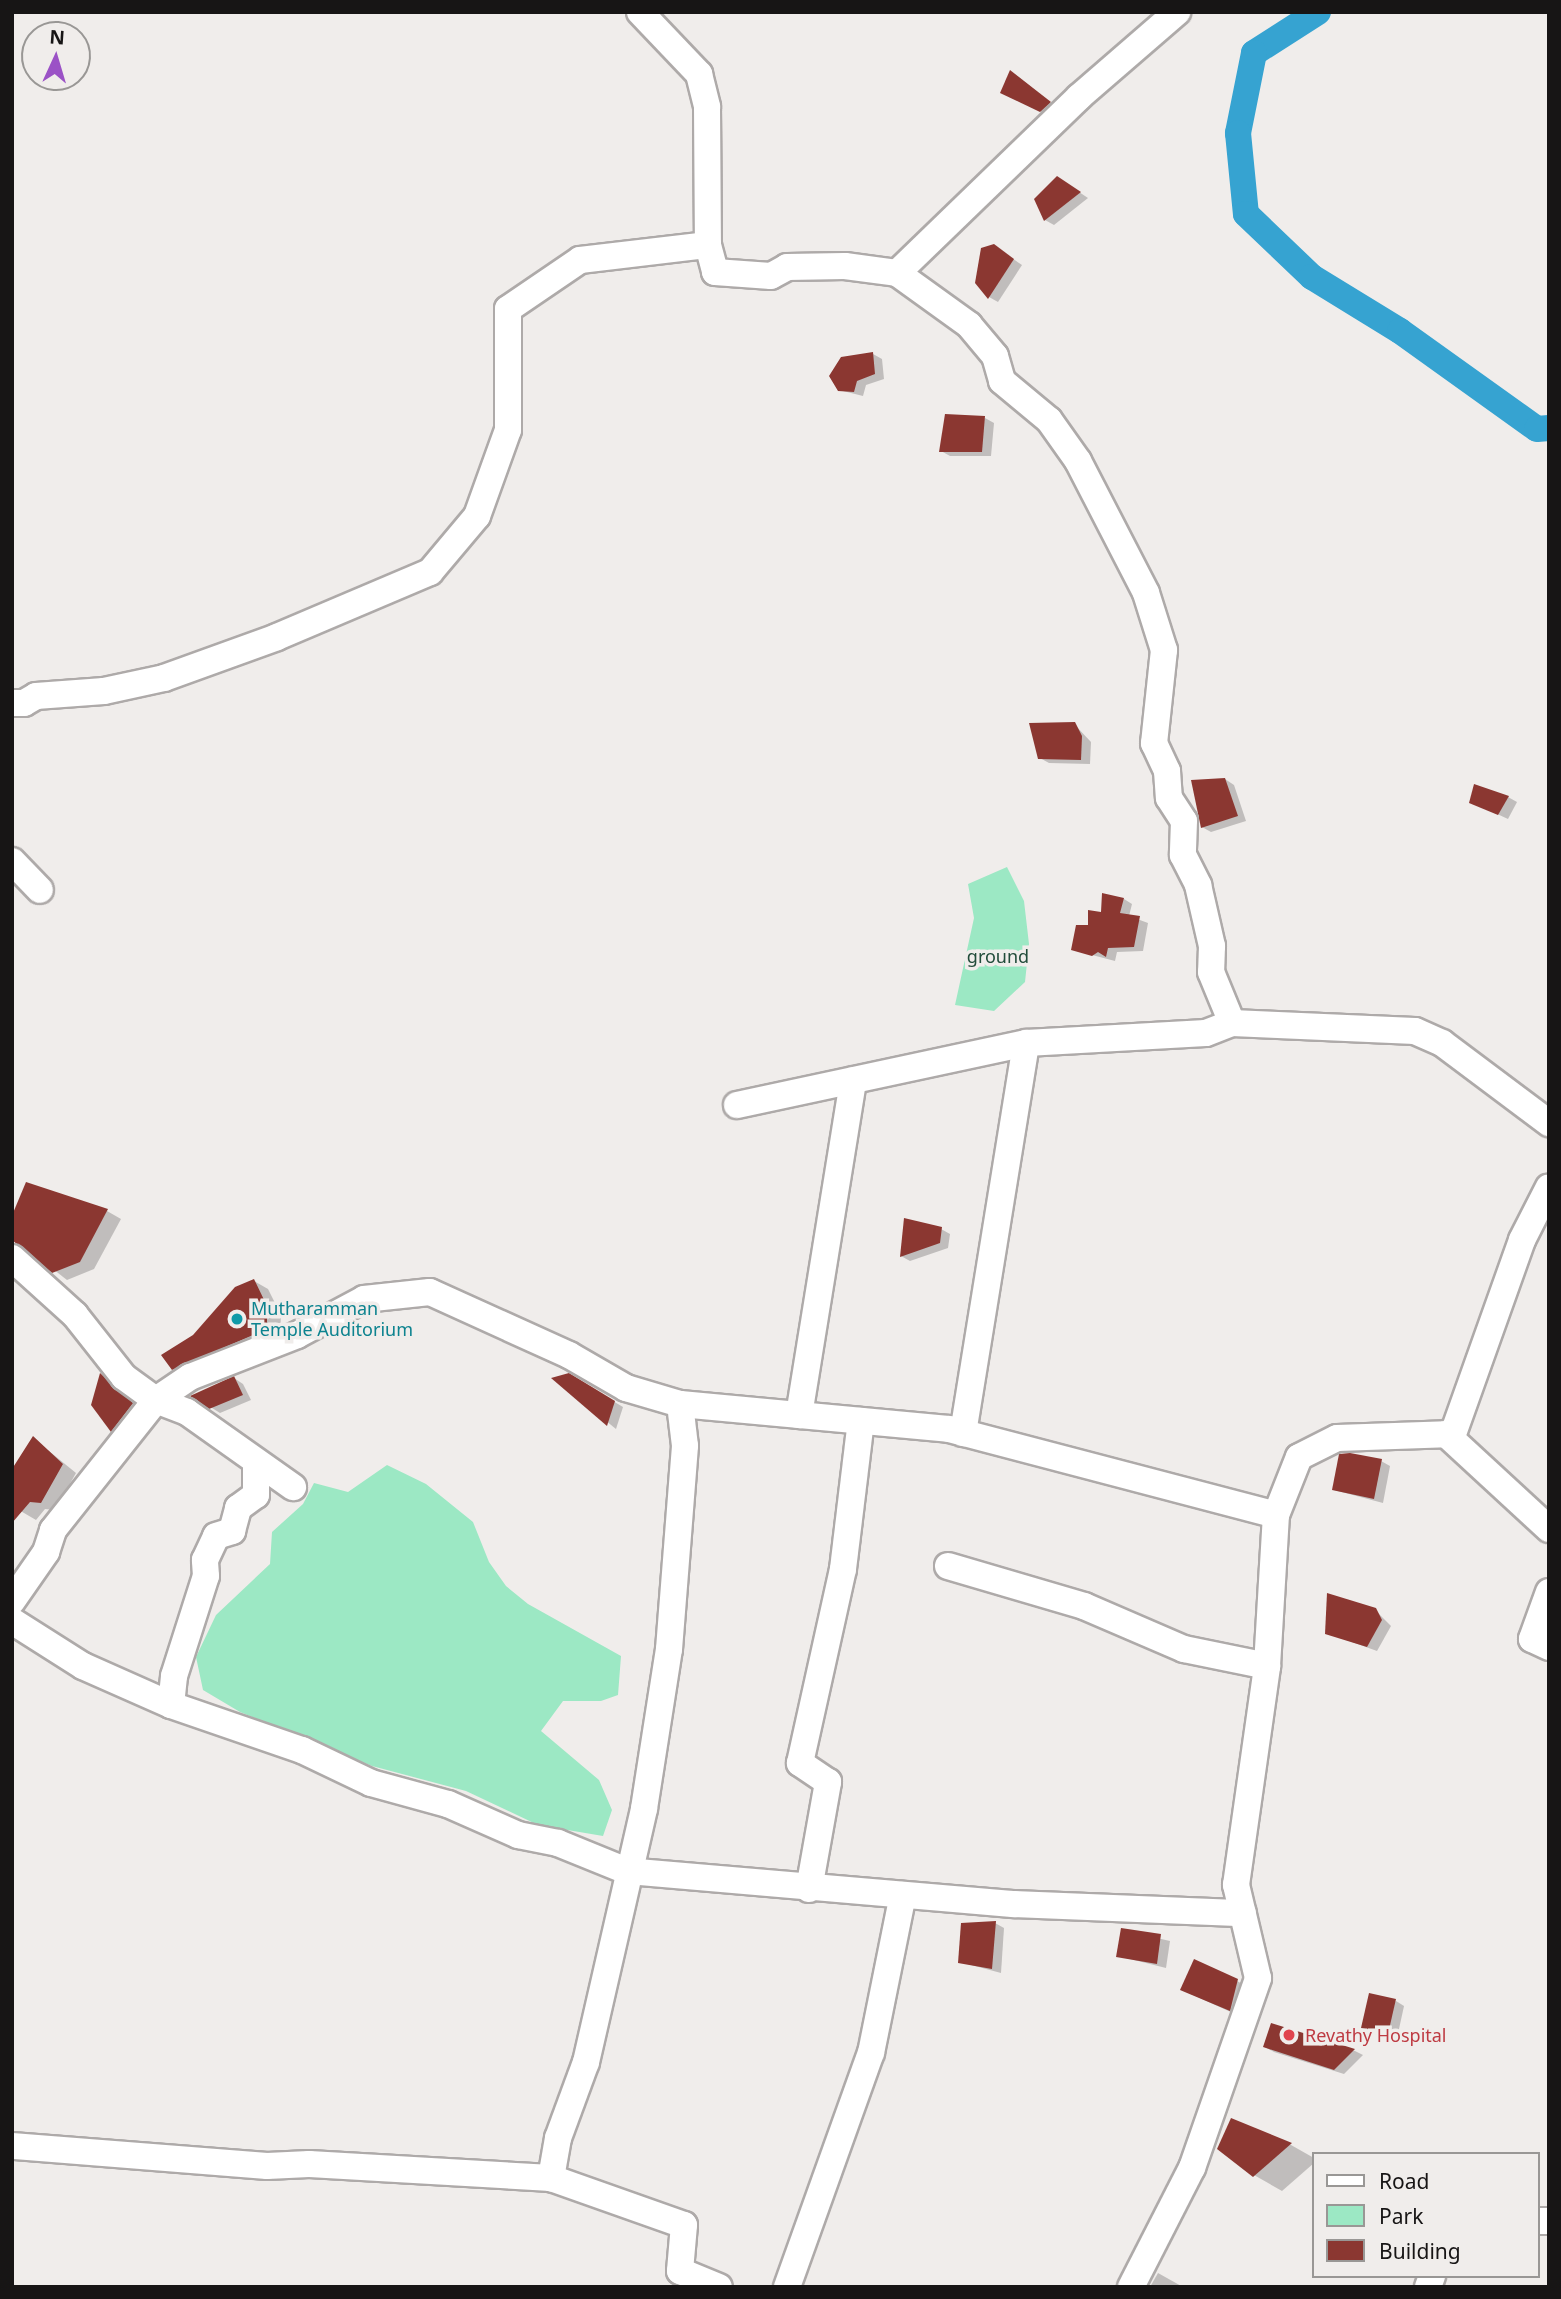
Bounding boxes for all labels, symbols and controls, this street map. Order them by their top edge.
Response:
north arrow [21,21,91,91]
text: N [49,24,66,51]
park label: ground [967,945,1029,967]
place label: Mutharamman Temple Auditorium [251,1298,413,1340]
marker: Mutharamman Temple Auditorium [229,1311,245,1327]
place label: Revathy Hospital [1305,2024,1447,2046]
marker: Revathy Hospital [1279,2025,1299,2045]
legend [1312,2152,1540,2278]
text: Road [1379,2167,1429,2195]
text: Park [1379,2202,1423,2230]
text: Building [1379,2237,1461,2265]

